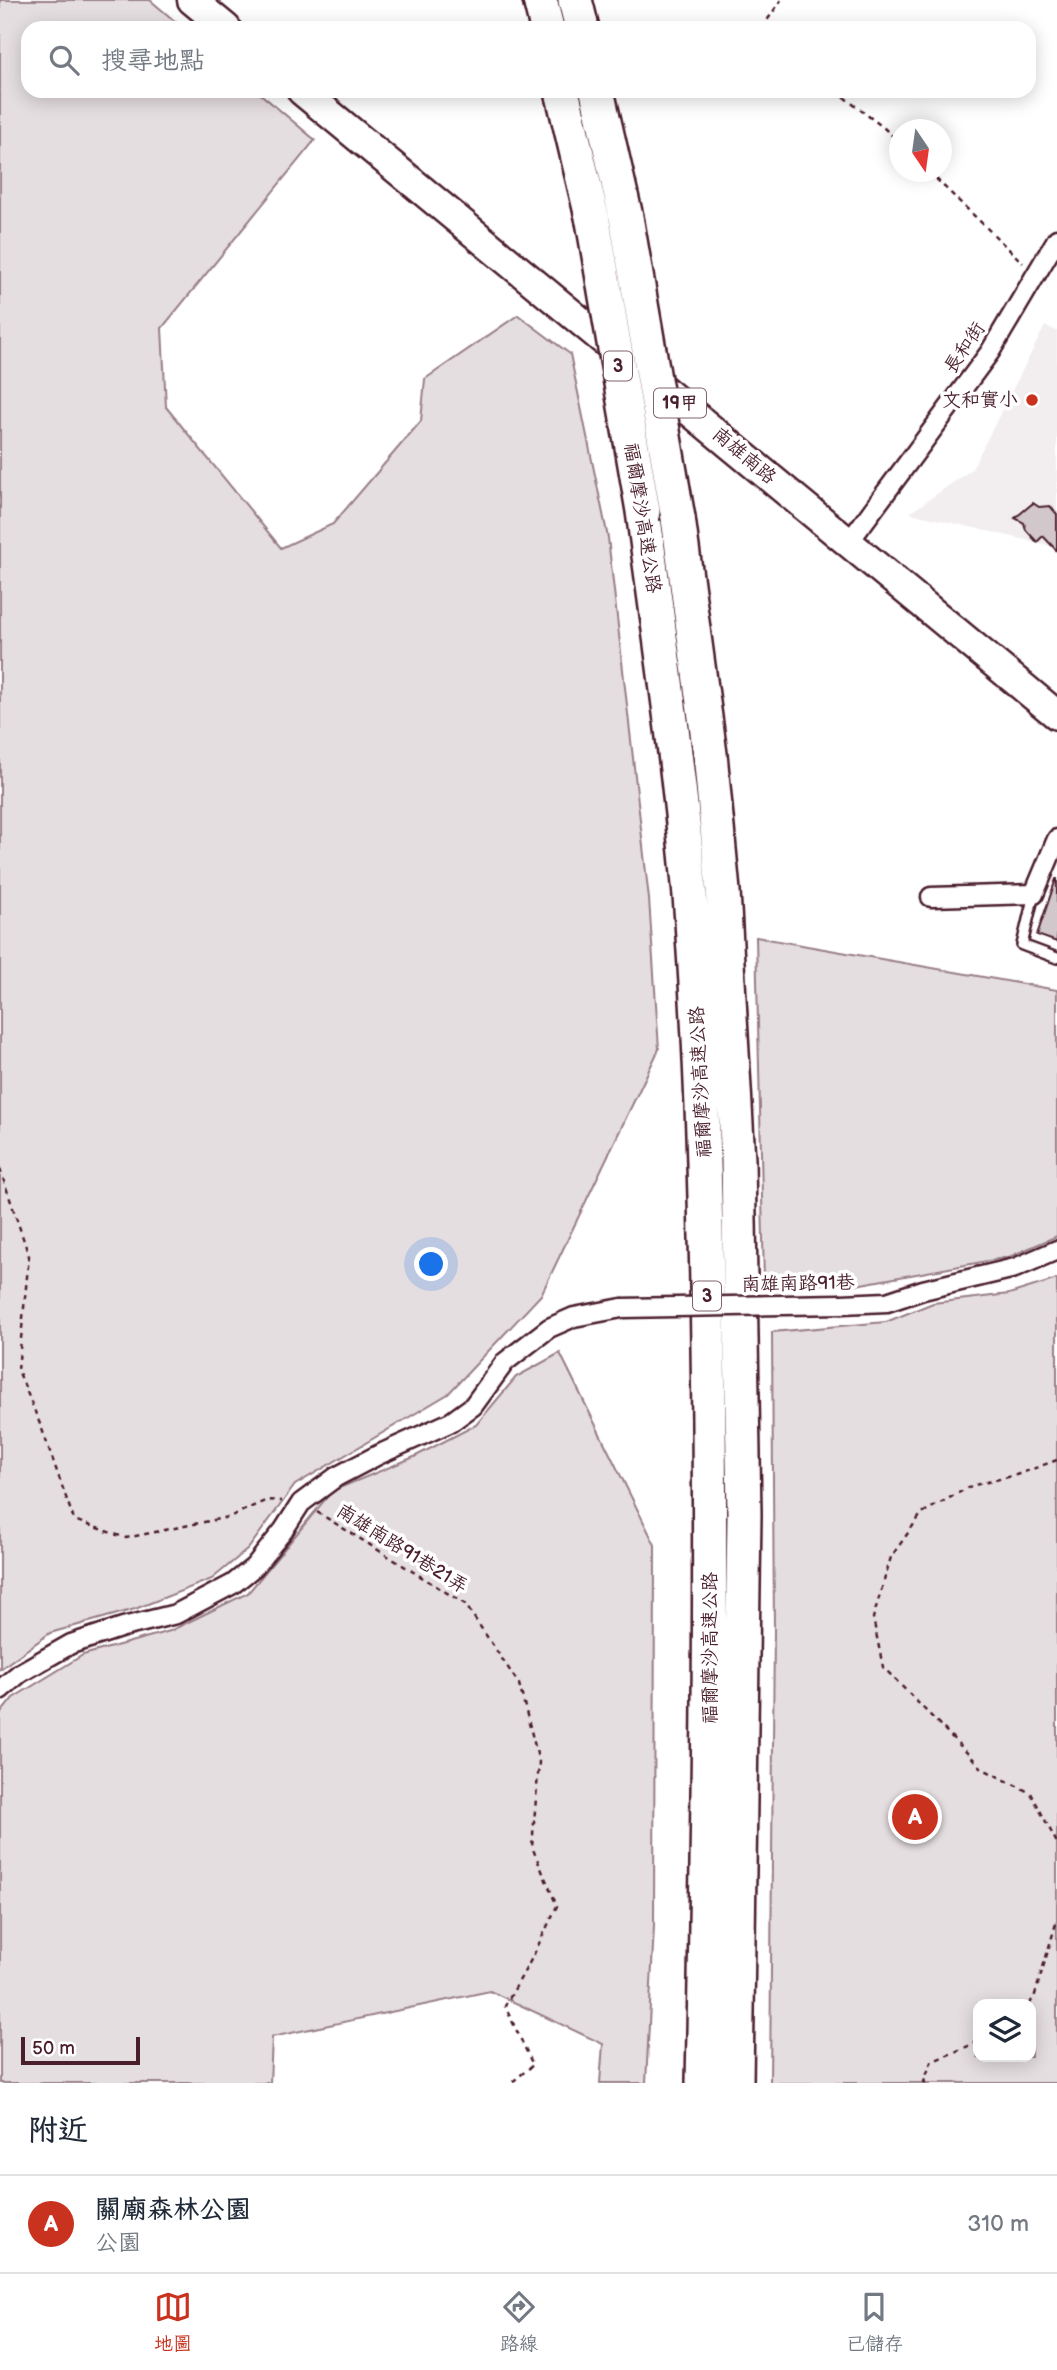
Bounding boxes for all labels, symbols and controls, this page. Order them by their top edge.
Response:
search box [21,21,1036,98]
icon: search [45,41,83,79]
text: 搜尋地點 [101,46,205,77]
north arrow [889,119,952,182]
street label: 長和街 [940,318,990,378]
road number: 3 [604,352,632,380]
road number: 19甲 [654,388,706,418]
place label: 文和實小 [942,389,1018,412]
marker: 文和實小 [1024,392,1040,408]
street label: 南雄南路 [707,423,781,489]
street label: 福爾摩沙高速公路 [619,441,665,595]
street label: 福爾摩沙高速公路 [686,1005,716,1159]
your location [414,1247,448,1281]
street label: 南雄南路91巷 [741,1272,855,1296]
road number: 3 [693,1282,721,1310]
street label: 南雄南路91巷21弄 [332,1499,472,1599]
street label: 福爾摩沙高速公路 [699,1572,722,1724]
pin: A [892,1791,938,1843]
map controls [973,1999,1036,2062]
button: layers [973,1999,1036,2062]
scale bar [21,2034,140,2066]
text: 50 m [32,2037,75,2060]
text: 附近 [28,2113,88,2149]
text: 關廟森林公園 [95,2195,251,2226]
text: A [44,2210,58,2238]
text: 310 m [967,2210,1029,2238]
text: 公園 [95,2229,141,2257]
tab: 地圖 [154,2288,192,2356]
tab: 路線 [500,2288,538,2356]
tab: 已儲存 [846,2288,903,2356]

